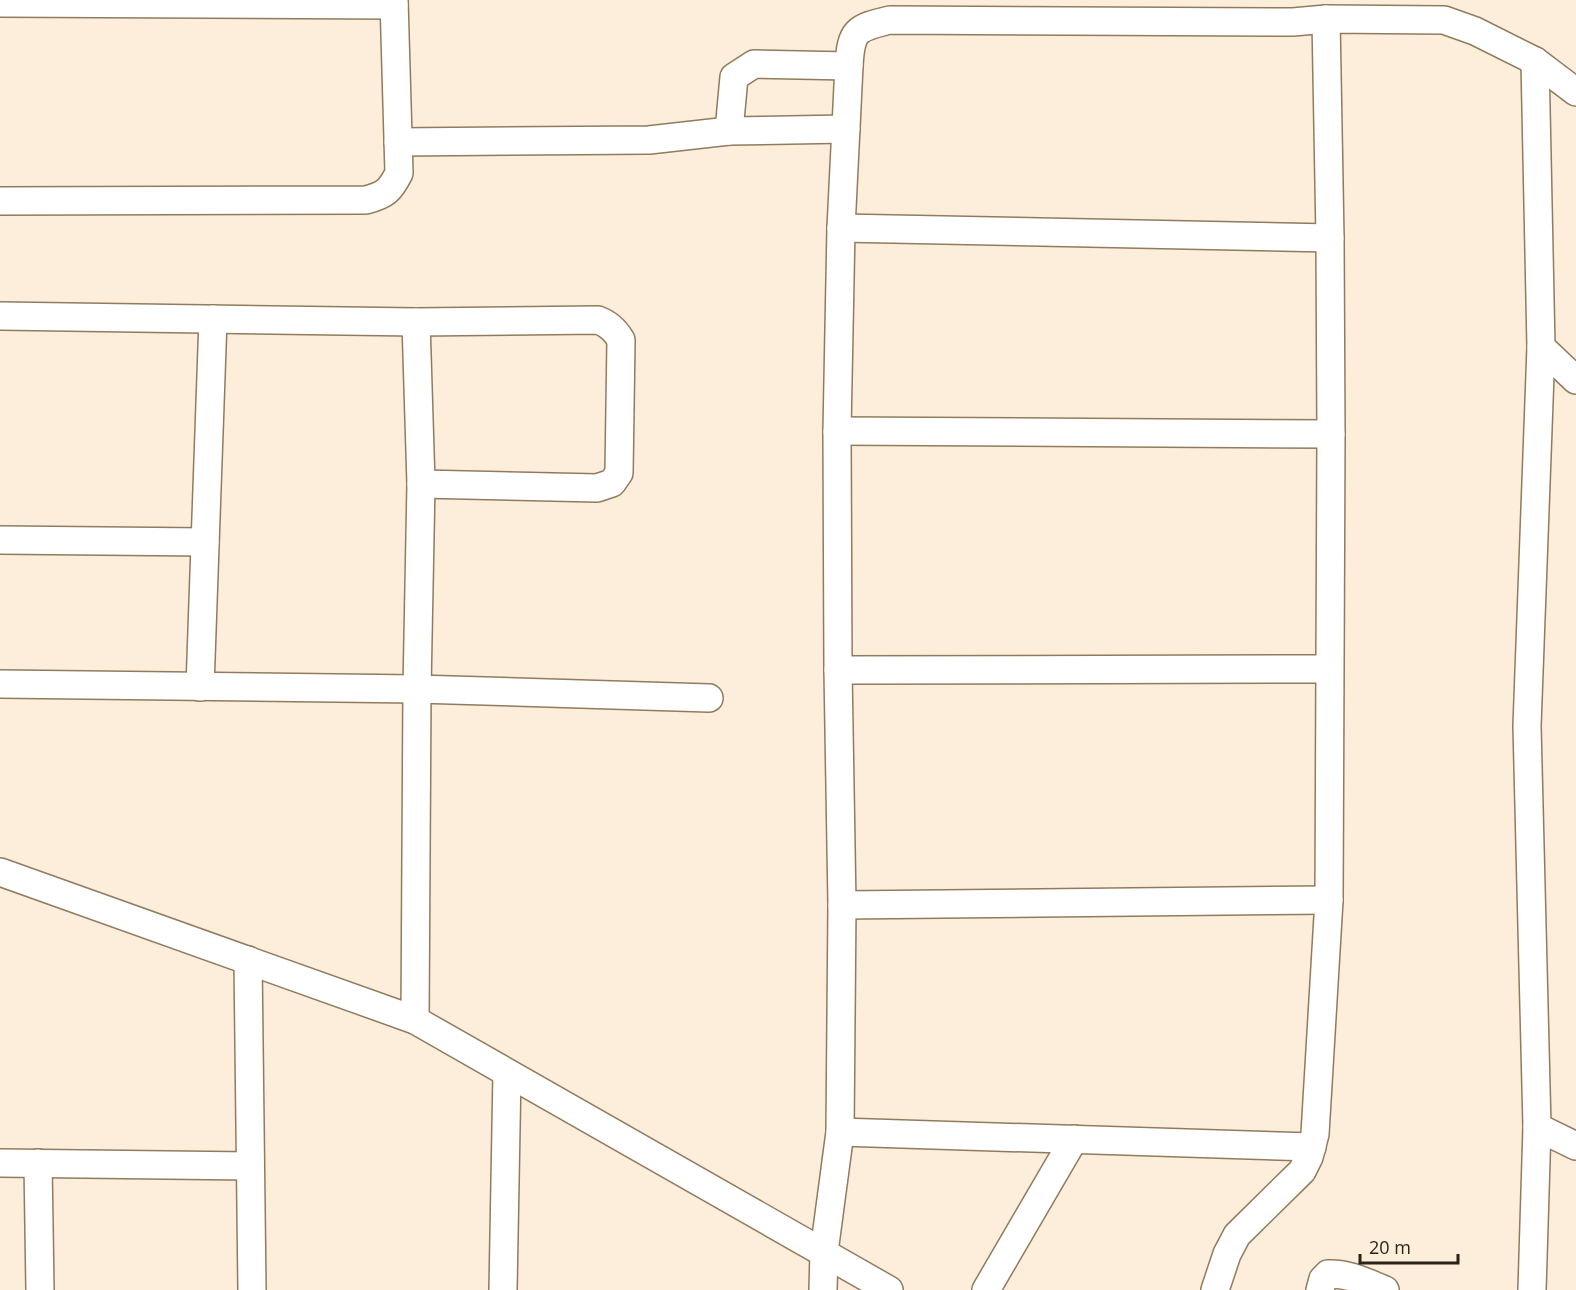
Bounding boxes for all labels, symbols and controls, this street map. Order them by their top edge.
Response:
scale bar [1360,1227,1458,1265]
text: 20 m [1369,1235,1411,1259]

